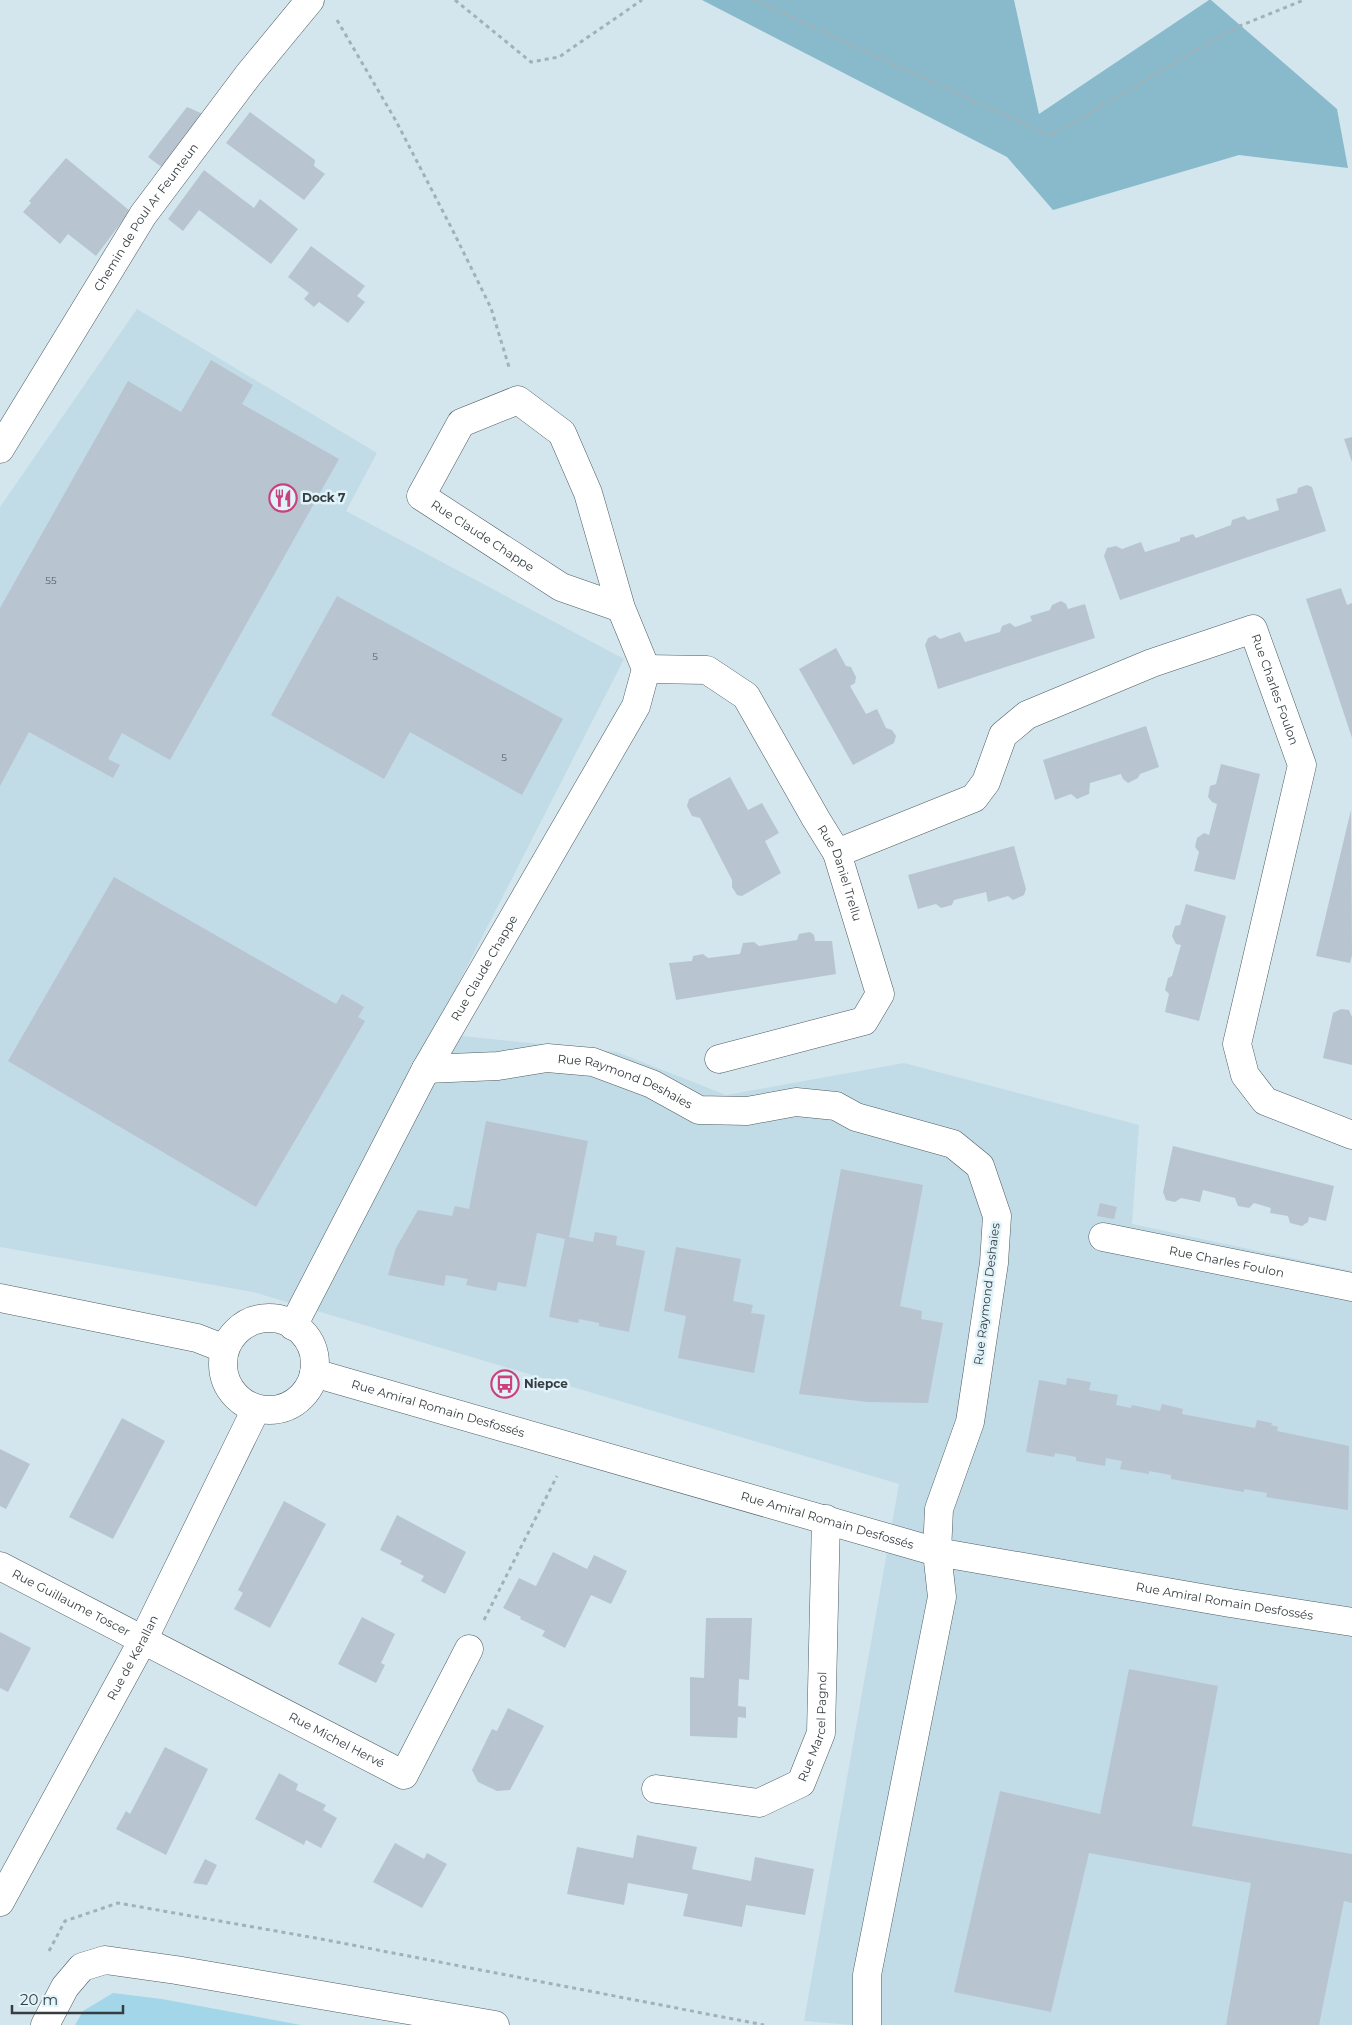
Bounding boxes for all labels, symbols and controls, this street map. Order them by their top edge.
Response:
street label: Chemin de Poul Ar Feunteun [90,140,201,294]
restaurant icon: Dock 7 [268,483,298,513]
place label: Dock 7 [302,490,346,505]
street label: Rue Claude Chappe [428,497,537,574]
house number: 55 [45,574,57,587]
street label: Rue Charles Foulon [1248,632,1302,747]
house number: 5 [372,650,378,663]
house number: 5 [501,751,507,764]
street label: Rue Daniel Trellu [814,822,865,923]
street label: Rue Claude Chappe [447,912,520,1023]
street label: Rue Raymond Deshaies [557,1051,695,1112]
street label: Rue Raymond Deshaies [970,1222,1003,1366]
street label: Rue Charles Foulon [1168,1242,1285,1280]
bus stop icon: Niepce [490,1369,520,1399]
street label: Rue Amiral Romain Desfossés [350,1376,527,1440]
place label: Niepce [524,1376,568,1391]
street label: Rue Amiral Romain Desfossés [739,1488,916,1552]
street label: Rue Guillaume Toscer [10,1566,133,1639]
street label: Rue Amiral Romain Desfossés [1135,1579,1314,1623]
street label: Rue de Kerallan [104,1613,161,1703]
street label: Rue Marcel Pagnol [794,1671,829,1784]
street label: Rue Michel Hervé [286,1709,387,1771]
scale bar [12,1982,124,2014]
text: 20 m [20,1990,58,2009]

